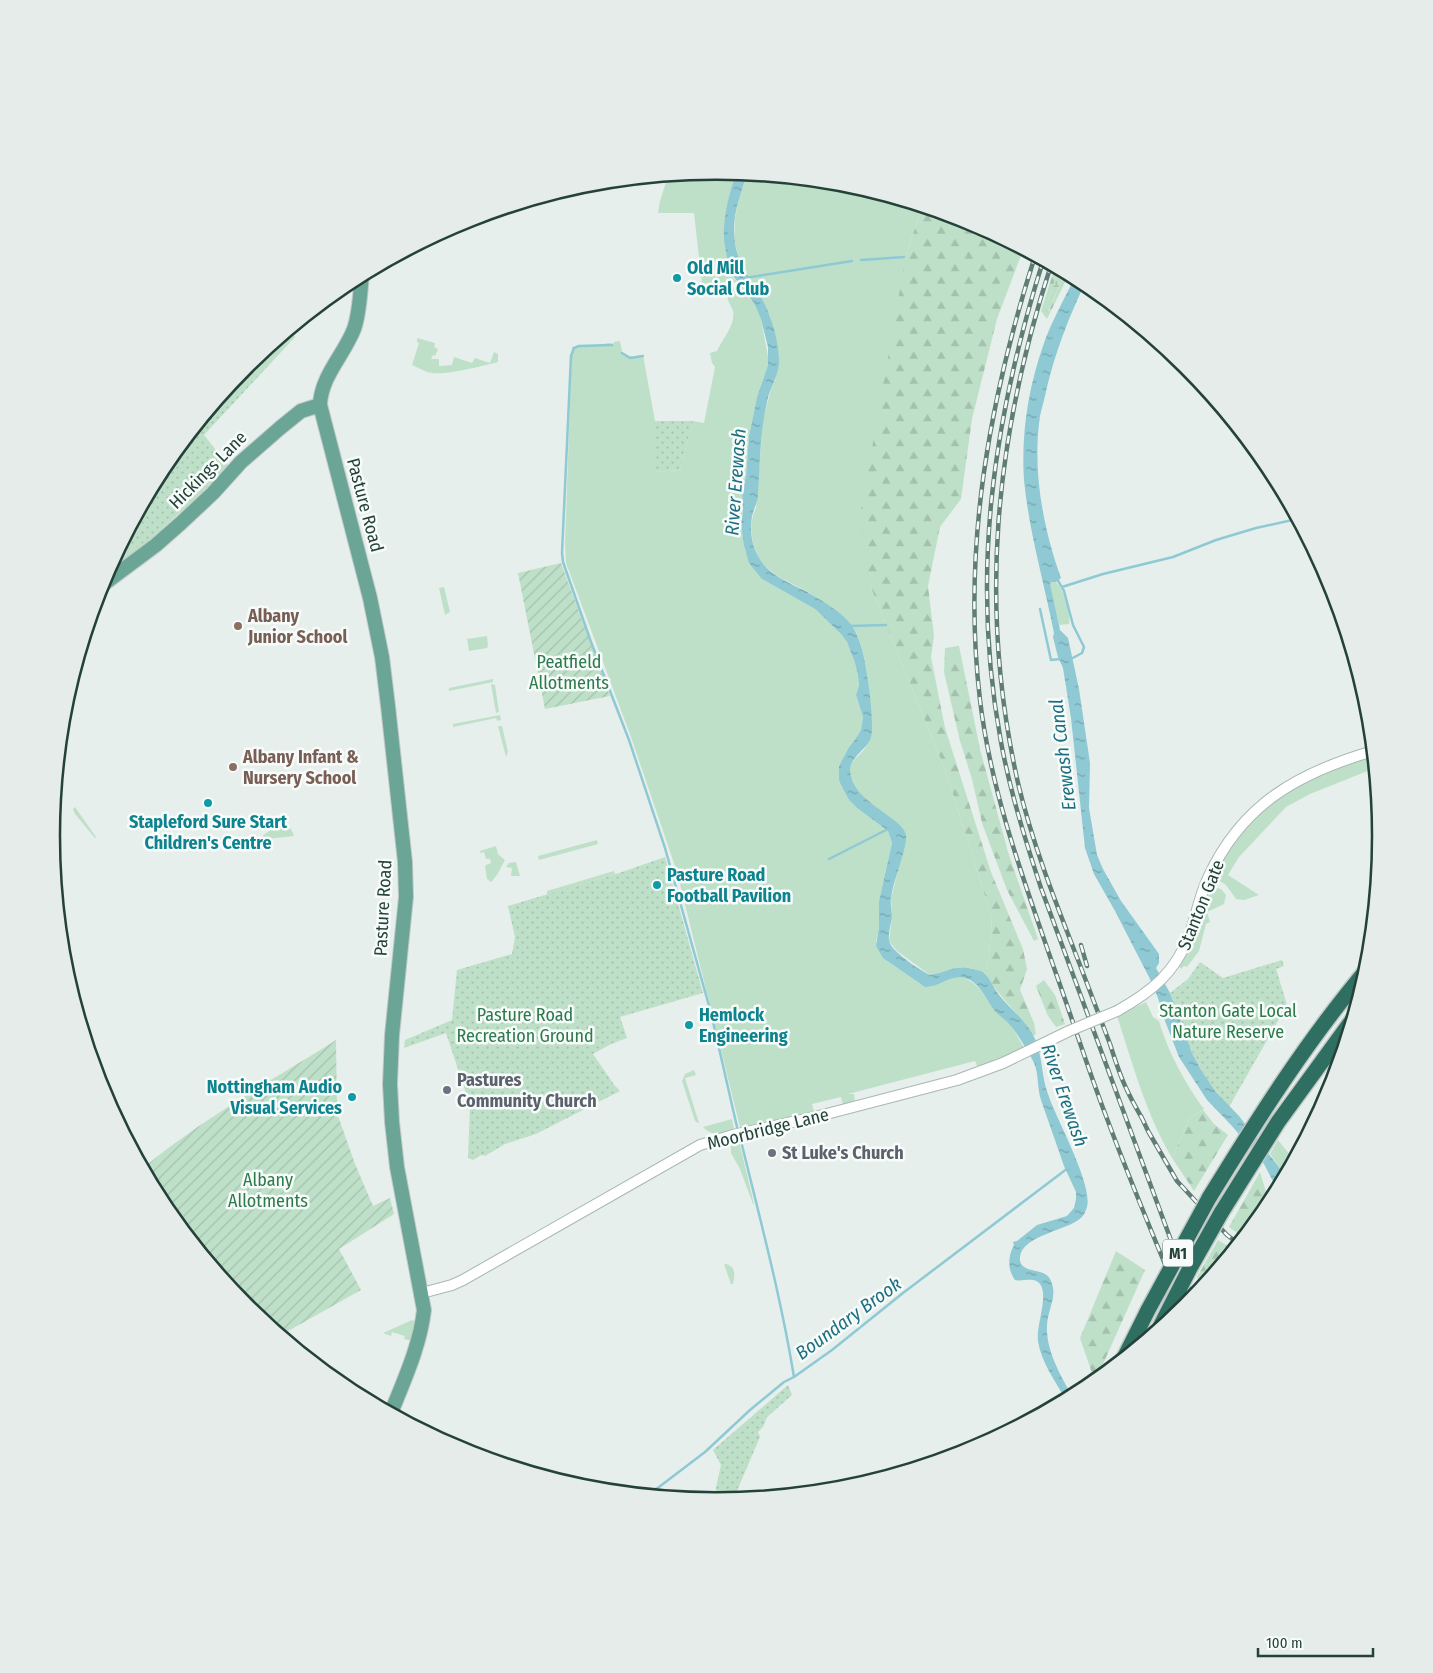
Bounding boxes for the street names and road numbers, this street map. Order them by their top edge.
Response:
street label: Hickings Lane [165,426,252,513]
street label: Pasture Road [342,456,388,554]
street label: Stanton Gate [1173,857,1229,953]
street label: Pasture Road [369,859,397,957]
street label: Moorbridge Lane [705,1103,831,1155]
road number: M1 [1163,1240,1193,1266]

